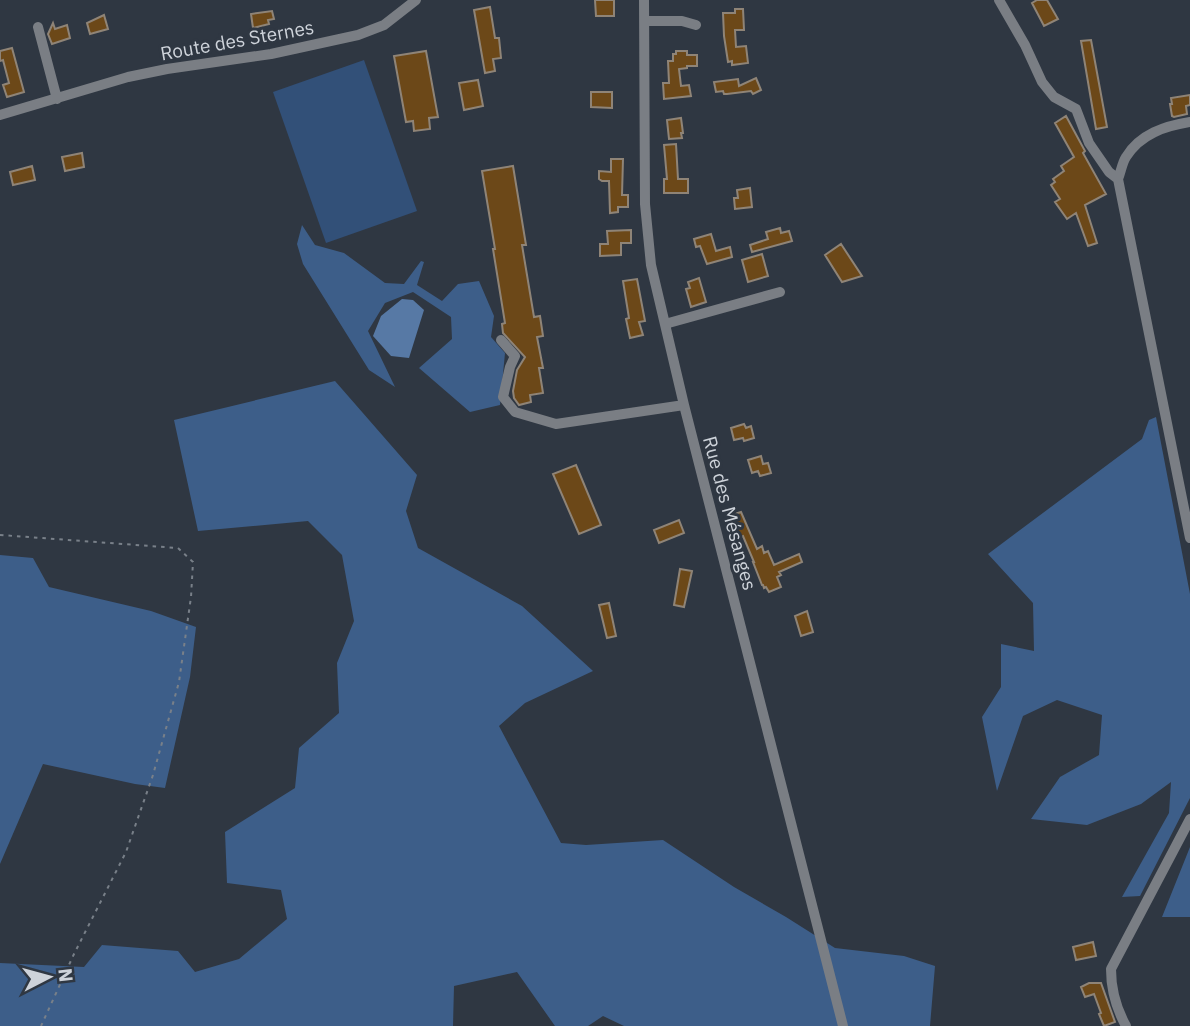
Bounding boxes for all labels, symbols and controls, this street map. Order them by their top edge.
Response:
street label: Route des Sternes [158,15,316,65]
street label: Rue des Mésanges [698,433,762,593]
north arrow [14,942,84,1012]
text: N [53,967,79,983]

